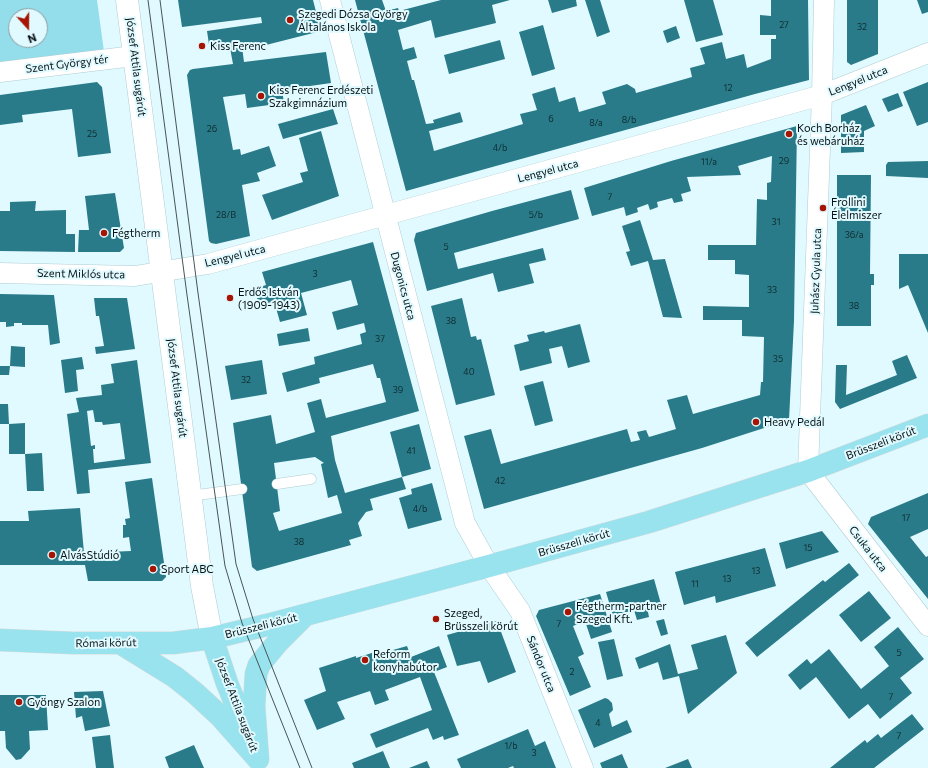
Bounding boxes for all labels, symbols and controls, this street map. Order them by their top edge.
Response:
place label: Szegedi Dózsa György Általános Iskola [298,7,408,33]
north arrow [8,8,48,48]
marker: Szegedi Dózsa György Általános Iskola [285,15,295,25]
street label: József Attila sugárút [123,17,149,117]
house number: 27 [779,20,789,30]
house number: 32 [857,22,867,32]
text: N [26,31,38,46]
place label: Kiss Ferenc [210,39,266,53]
marker: Kiss Ferenc [197,41,207,51]
street label: Szent György tér [25,52,109,76]
street label: Lengyel utca [827,63,889,99]
place label: Kiss Ferenc Erdészeti Szakgimnázium [269,83,373,109]
house number: 12 [724,83,732,93]
marker: Kiss Ferenc Erdészeti Szakgimnázium [256,91,266,101]
house number: 6 [548,114,554,124]
house number: 8/b [622,115,636,125]
house number: 8/a [589,118,603,128]
place label: Koch Borház és webáruház [797,121,865,147]
house number: 26 [207,124,217,134]
house number: 25 [87,129,97,139]
marker: Koch Borház és webáruház [784,129,794,139]
house number: 4/b [493,143,507,153]
house number: 29 [779,156,789,166]
street label: Lengyel utca [516,157,580,185]
house number: 11/a [701,157,717,167]
house number: 7 [608,192,612,202]
place label: Frollini Élelmiszer [831,195,882,221]
marker: Frollini Élelmiszer [818,203,828,213]
house number: 28/B [216,210,236,220]
house number: 5/b [529,210,543,220]
house number: 31 [772,217,780,227]
place label: Fégtherm [112,226,160,240]
marker: Fégtherm [99,228,109,238]
street label: Juhász Gyula utca [808,228,824,314]
house number: 36/a [845,230,863,240]
street label: Lengyel utca [203,242,267,270]
house number: 5 [443,242,449,252]
street label: Dugonics utca [388,250,418,322]
street label: Szent Miklós utca [37,267,125,281]
house number: 3 [312,269,318,279]
place label: Erdős István (1909-1943) [238,285,300,311]
house number: 33 [767,285,777,295]
marker: Erdős István (1909-1943) [225,293,235,303]
house number: 38 [849,301,859,311]
house number: 38 [446,316,456,326]
house number: 37 [375,334,385,344]
street label: József Attila sugárút [164,338,190,438]
house number: 35 [773,354,783,364]
house number: 40 [463,367,475,377]
house number: 32 [241,375,251,385]
house number: 39 [393,385,403,395]
place label: Heavy Pedál [764,415,824,429]
marker: Heavy Pedál [751,417,761,427]
street label: Brüsszeli körút [844,424,918,462]
house number: 41 [407,446,415,456]
house number: 42 [495,476,505,486]
house number: 4/b [413,504,427,514]
house number: 17 [902,513,910,523]
street label: Csuka utca [846,524,890,574]
street label: Brüsszeli körút [537,526,611,560]
house number: 38 [294,537,304,547]
house number: 15 [803,543,813,553]
place label: AlvásStúdió [60,548,119,562]
marker: AlvásStúdió [47,550,57,560]
place label: Sport ABC [161,562,214,576]
marker: Sport ABC [148,564,158,574]
house number: 13 [752,566,760,576]
house number: 13 [723,574,731,584]
house number: 11 [691,579,699,589]
place label: Fégtherm-partner Szeged Kft. [576,599,667,625]
place label: Szeged, Brüsszeli körút [444,606,518,632]
marker: Fégtherm-partner Szeged Kft. [563,607,573,617]
street label: Brüsszeli körút [224,611,298,641]
marker: Szeged, Brüsszeli körút [431,614,441,624]
house number: 7 [557,619,561,629]
street label: Sándor utca [524,634,558,694]
street label: Római körút [75,636,137,650]
place label: Reform konyhabútor [373,647,437,673]
house number: 5 [896,648,902,658]
marker: Reform konyhabútor [360,655,370,665]
street label: József Attila sugárút [213,656,261,754]
house number: 2 [570,667,574,677]
house number: 7 [889,692,893,702]
place label: Gyöngy Szalon [27,695,100,709]
marker: Gyöngy Szalon [14,697,24,707]
house number: 4 [595,718,601,728]
house number: 7 [897,731,901,741]
house number: 1/b [504,741,518,751]
house number: 3 [531,748,537,758]

